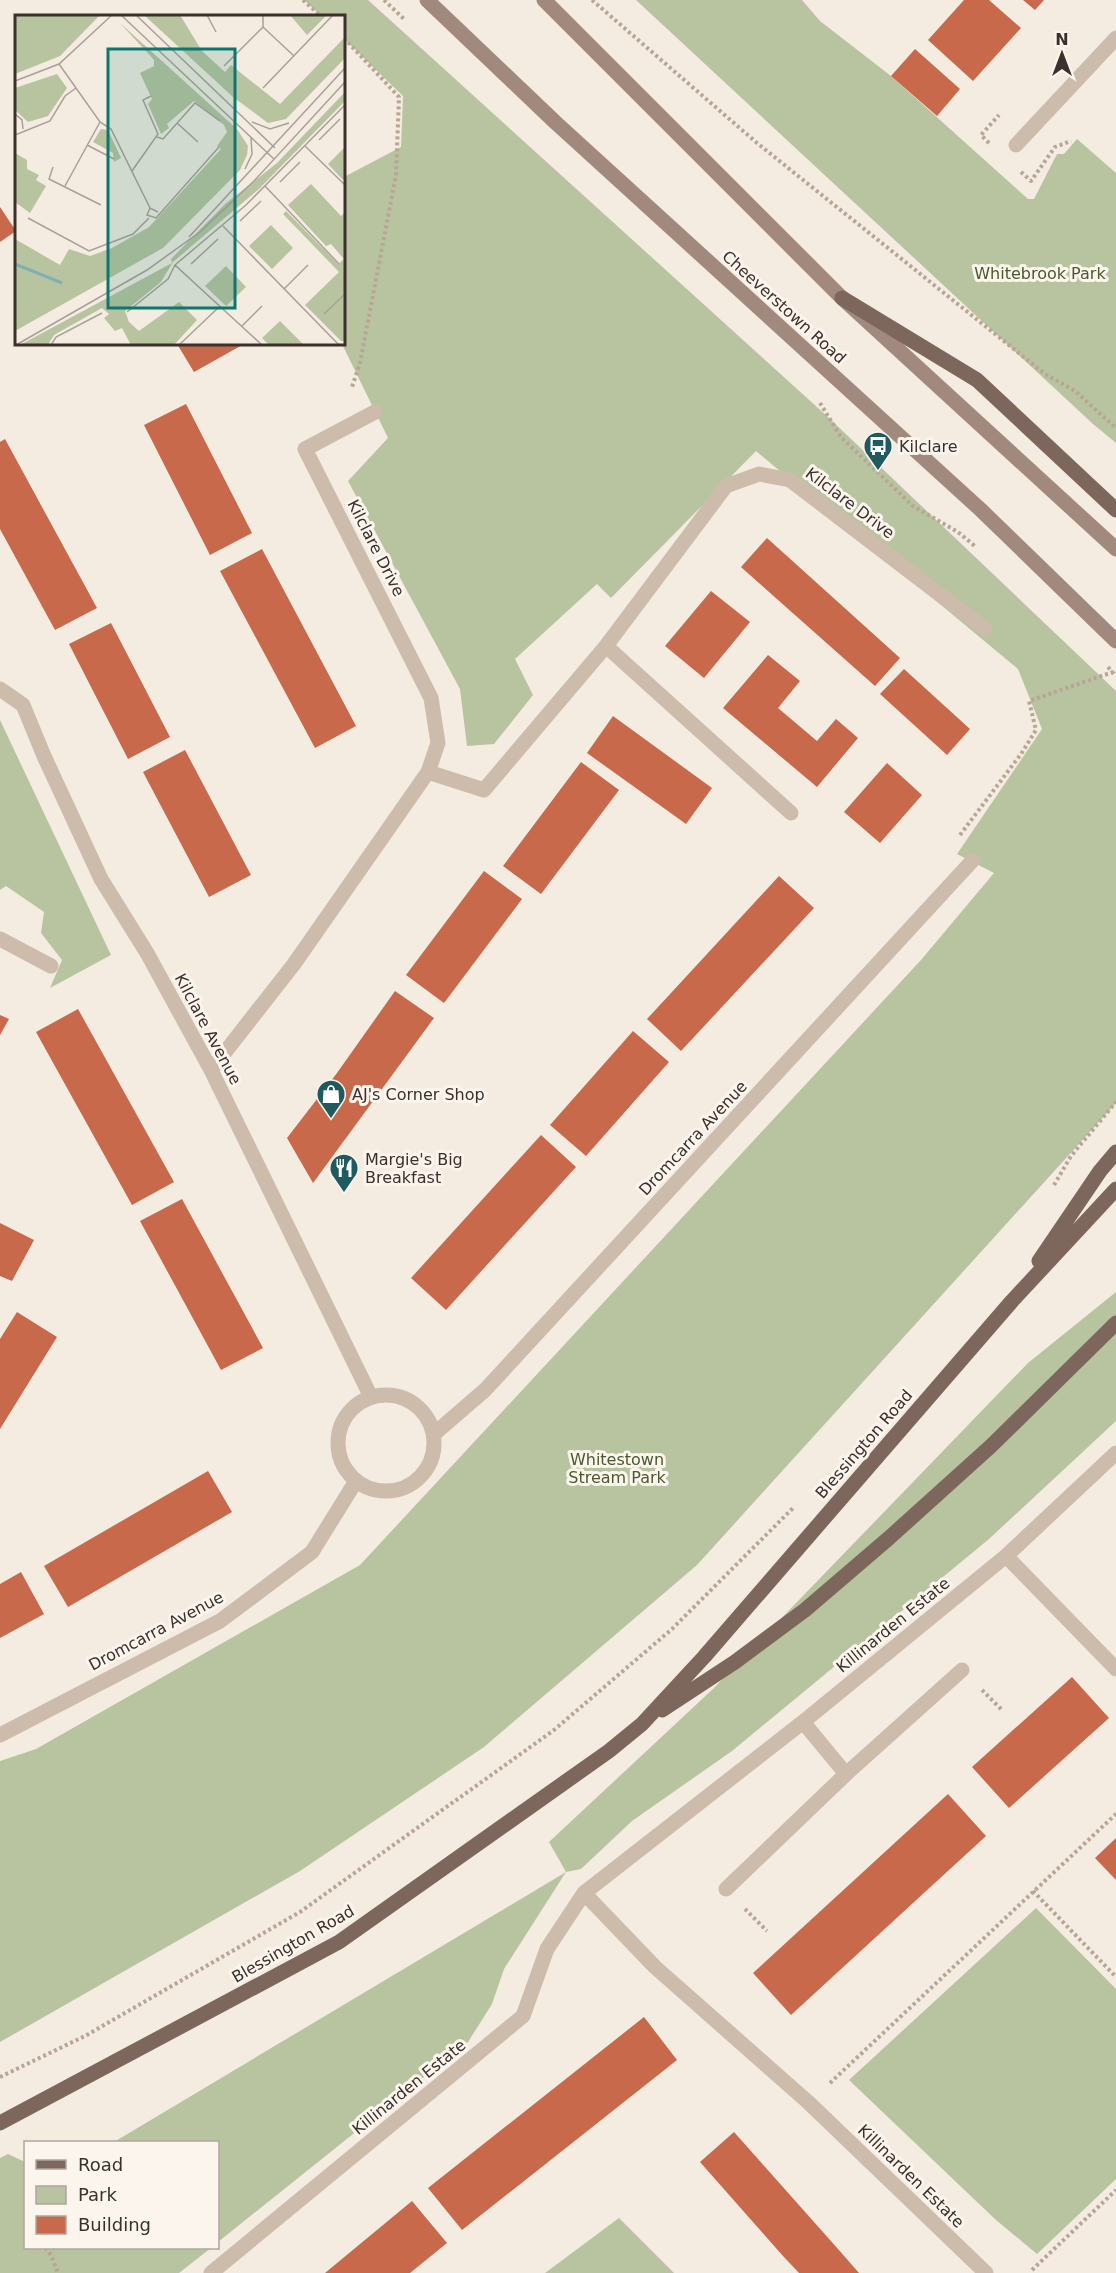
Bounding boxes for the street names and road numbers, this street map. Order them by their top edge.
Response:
street label: Cheeverstown Road [718,246,850,368]
street label: Kilclare Drive [802,463,898,543]
street label: Kilclare Drive [343,496,409,600]
street label: Kilclare Avenue [171,970,245,1088]
street label: Dromcarra Avenue [635,1077,751,1199]
street label: Blessington Road [812,1386,916,1502]
street label: Killinarden Estate [832,1573,954,1677]
street label: Dromcarra Avenue [85,1587,227,1675]
street label: Blessington Road [228,1901,358,1987]
street label: Killinarden Estate [348,2035,470,2139]
street label: Killinarden Estate [854,2120,968,2232]

